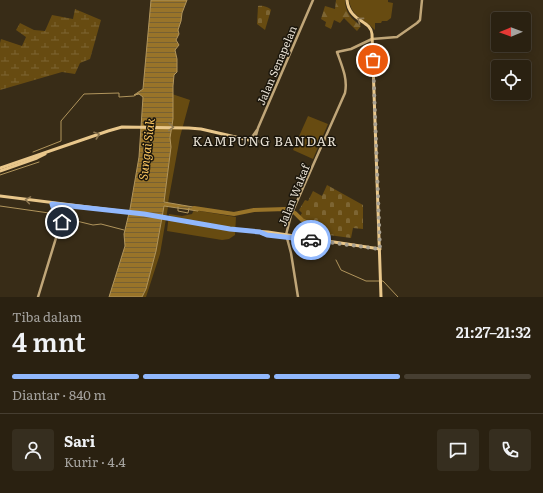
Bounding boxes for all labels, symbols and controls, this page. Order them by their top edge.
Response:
north arrow [491,12,531,52]
map controls [491,12,531,100]
one-way arrow [357,18,364,25]
street label: Jalan Senapelan [252,23,300,107]
pin [356,43,390,77]
icon: bag [362,49,384,71]
button: locate [491,60,531,100]
water label: Sungai Siak [133,117,159,181]
one-way arrow [168,123,174,132]
one-way arrow [93,131,100,139]
district label: KAMPUNG BANDAR [193,131,337,150]
street label: Jalan Wakaf [273,161,313,228]
one-way arrow [25,196,31,205]
pin [45,205,79,239]
icon: home [51,211,73,233]
courier [291,220,331,260]
icon: car [300,229,322,251]
text: Tiba dalam [12,307,82,326]
text: 21:27–21:32 [456,320,531,343]
text: 4 mnt [12,321,86,360]
text: Diantar · 840 m [12,385,106,404]
button: person [12,429,54,471]
text: Sari [64,429,95,452]
button: chat [437,429,479,471]
button: phone [489,429,531,471]
text: Kurir · 4.4 [64,452,126,471]

